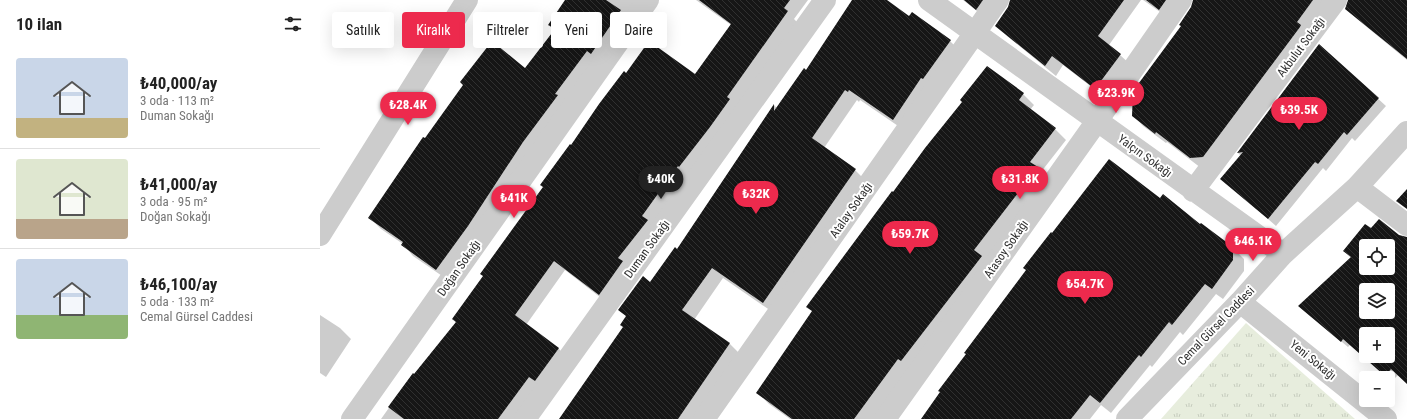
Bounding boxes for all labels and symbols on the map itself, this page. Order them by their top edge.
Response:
street label: Akbulut Sokağı [1274,14,1328,80]
pin: ₺23.9K [1083,80,1149,114]
pin: ₺28.4K [375,92,441,126]
pin: ₺39.5K [1266,97,1332,131]
street label: Yalçın Sokağı [1115,132,1175,180]
pin: ₺40K [637,166,685,200]
pin: ₺31.8K [987,166,1053,200]
street label: Atalay Sokağı [827,180,875,240]
pin: ₺32K [732,181,780,215]
pin: ₺41K [490,185,538,219]
street label: Duman Sokağı [621,217,673,281]
street label: Atasoy Sokağı [981,217,1031,281]
pin: ₺59.7K [877,221,943,255]
pin: ₺46.1K [1220,228,1286,262]
street label: Doğan Sokağı [435,237,483,299]
pin: ₺54.7K [1052,271,1118,305]
street label: Cemal Gürsel Caddesi [1175,284,1257,368]
street label: Yeni Sokağı [1287,337,1339,383]

